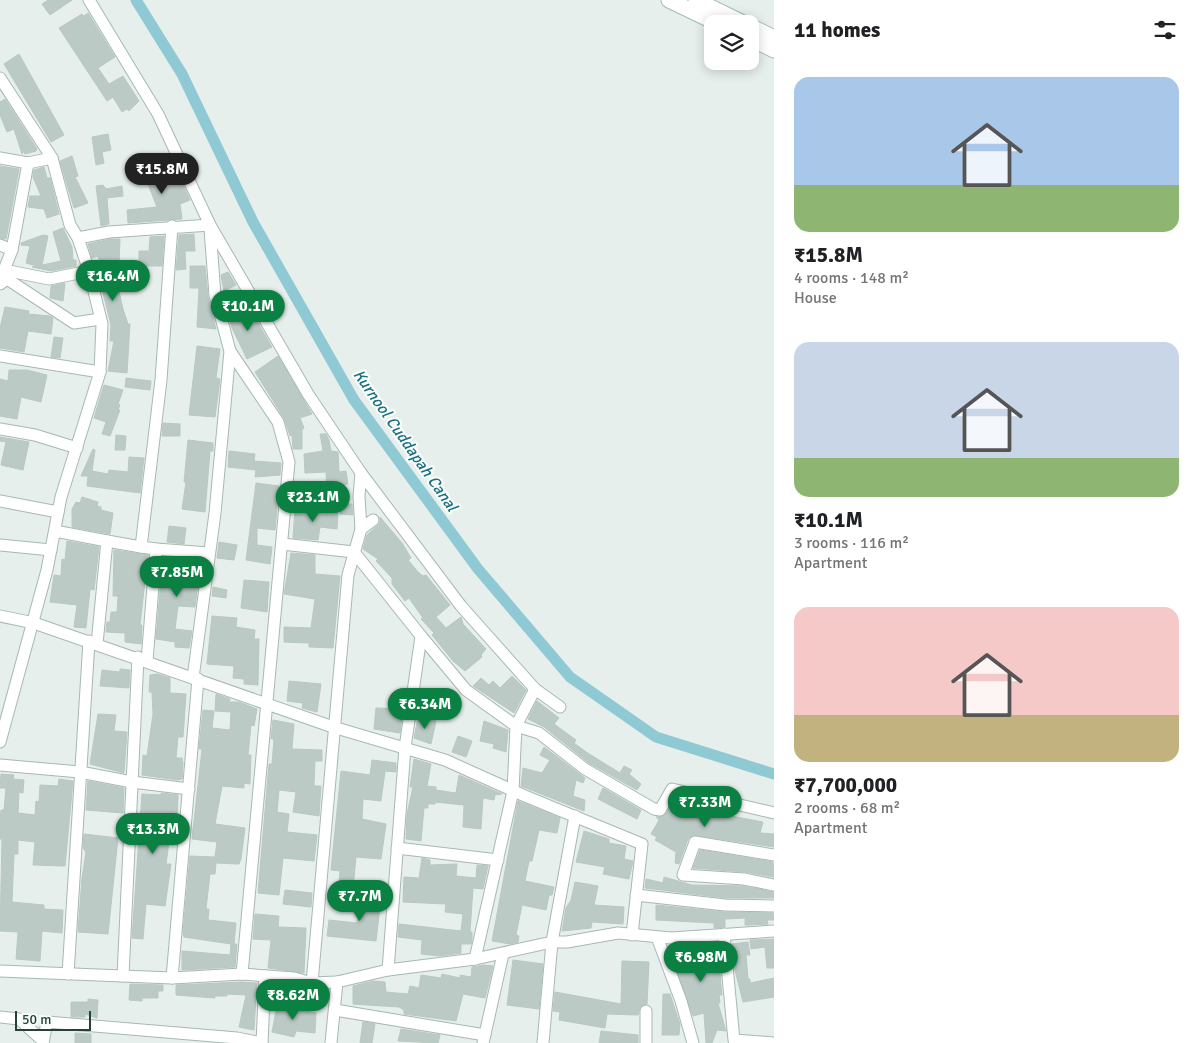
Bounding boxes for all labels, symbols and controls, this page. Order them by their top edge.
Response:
map controls [704,15,759,70]
button: layers [704,15,759,70]
icon: filters [1151,16,1179,44]
text: 11 homes [794,17,880,43]
icon: home [942,110,1032,200]
pin: ₹15.8M [121,152,203,195]
text: ₹15.8M [136,159,188,179]
text: ₹15.8M [794,242,863,268]
pin: ₹16.4M [72,260,154,302]
text: ₹16.4M [87,266,139,286]
text: 4 rooms · 148 m² [794,268,909,288]
text: House [794,288,837,308]
pin: ₹10.1M [207,290,289,332]
text: ₹10.1M [222,296,274,316]
water label: Kurnool Cuddapah Canal [349,366,463,517]
icon: home [942,375,1032,465]
pin: ₹23.1M [272,480,354,523]
text: ₹23.1M [287,487,339,507]
text: ₹10.1M [794,507,863,533]
text: 3 rooms · 116 m² [794,533,909,553]
text: Apartment [794,553,867,573]
pin: ₹7.85M [136,556,218,598]
text: ₹7.85M [151,562,203,582]
icon: home [942,640,1032,730]
pin: ₹6.34M [384,688,466,730]
text: ₹6.34M [399,694,451,714]
text: ₹7,700,000 [794,772,897,798]
pin: ₹7.33M [664,786,746,828]
text: ₹7.33M [679,792,731,812]
text: 2 rooms · 68 m² [794,798,900,818]
pin: ₹13.3M [112,812,194,855]
text: Apartment [794,818,867,838]
text: ₹13.3M [127,819,179,839]
pin: ₹7.7M [325,880,395,922]
text: ₹7.7M [338,886,382,906]
pin: ₹6.98M [660,940,742,983]
text: ₹6.98M [675,947,727,967]
pin: ₹8.62M [252,978,334,1021]
text: ₹8.62M [267,985,319,1005]
scale bar [15,1008,91,1031]
text: 50 m [22,1011,51,1028]

